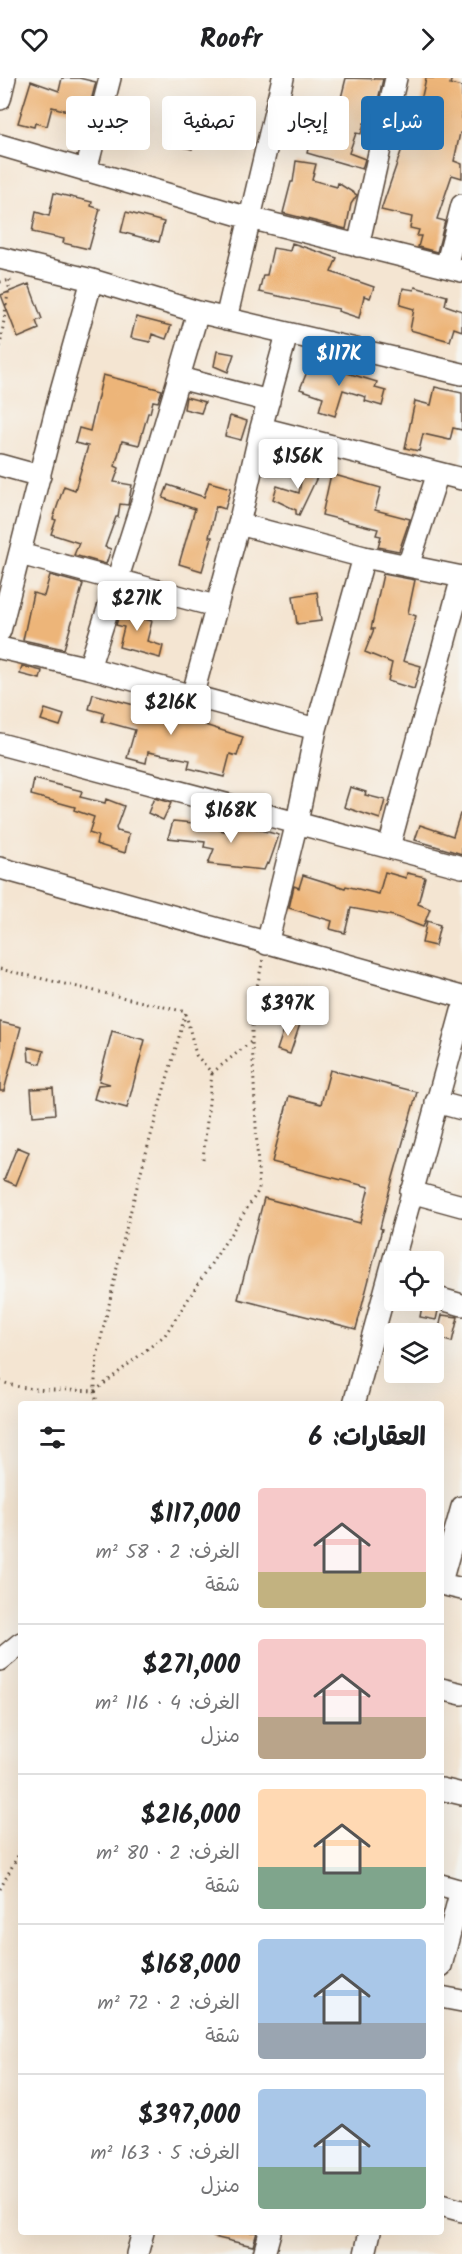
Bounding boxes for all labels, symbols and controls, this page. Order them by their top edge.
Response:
text: Roofr [200,18,262,61]
icon: heart [18,23,51,56]
icon: forward [411,23,444,56]
chip: جديد [66,96,150,150]
chip: تصفية [162,96,256,150]
chip: إيجار [268,96,349,150]
chip: شراء [361,96,444,150]
pin: $117K [297,336,381,387]
text: $117K [316,339,362,371]
pin: $156K [256,439,340,490]
text: $156K [273,442,323,474]
pin: $271K [95,581,179,632]
text: $271K [111,584,163,616]
pin: $216K [129,685,213,736]
text: $216K [145,688,197,720]
pin: $168K [189,793,273,844]
text: $168K [205,796,257,828]
pin: $397K [246,986,330,1037]
text: $397K [261,989,315,1021]
map controls [384,1251,444,1383]
button: locate [384,1251,444,1311]
button: layers [384,1323,444,1383]
text: العقارات: 6 [308,1417,426,1459]
icon: filters [36,1421,69,1454]
text: $117,000 [150,1494,240,1536]
icon: home [306,1512,378,1584]
text: الغرف: 2 · 58 m² [96,1537,240,1569]
text: شقة [205,1570,240,1602]
text: $271,000 [142,1645,240,1687]
icon: home [306,1663,378,1735]
text: الغرف: 4 · 116 m² [95,1688,240,1720]
text: منزل [201,1721,240,1753]
text: $216,000 [141,1795,240,1837]
icon: home [306,1813,378,1885]
text: الغرف: 2 · 80 m² [96,1838,240,1870]
text: شقة [205,1871,240,1903]
text: $168,000 [140,1945,240,1987]
icon: home [306,1963,378,2035]
text: الغرف: 2 · 72 m² [98,1988,240,2020]
text: شقة [205,2021,240,2053]
text: $397,000 [138,2095,240,2137]
icon: home [306,2113,378,2185]
text: الغرف: 5 · 163 m² [90,2138,240,2170]
text: منزل [201,2171,240,2203]

